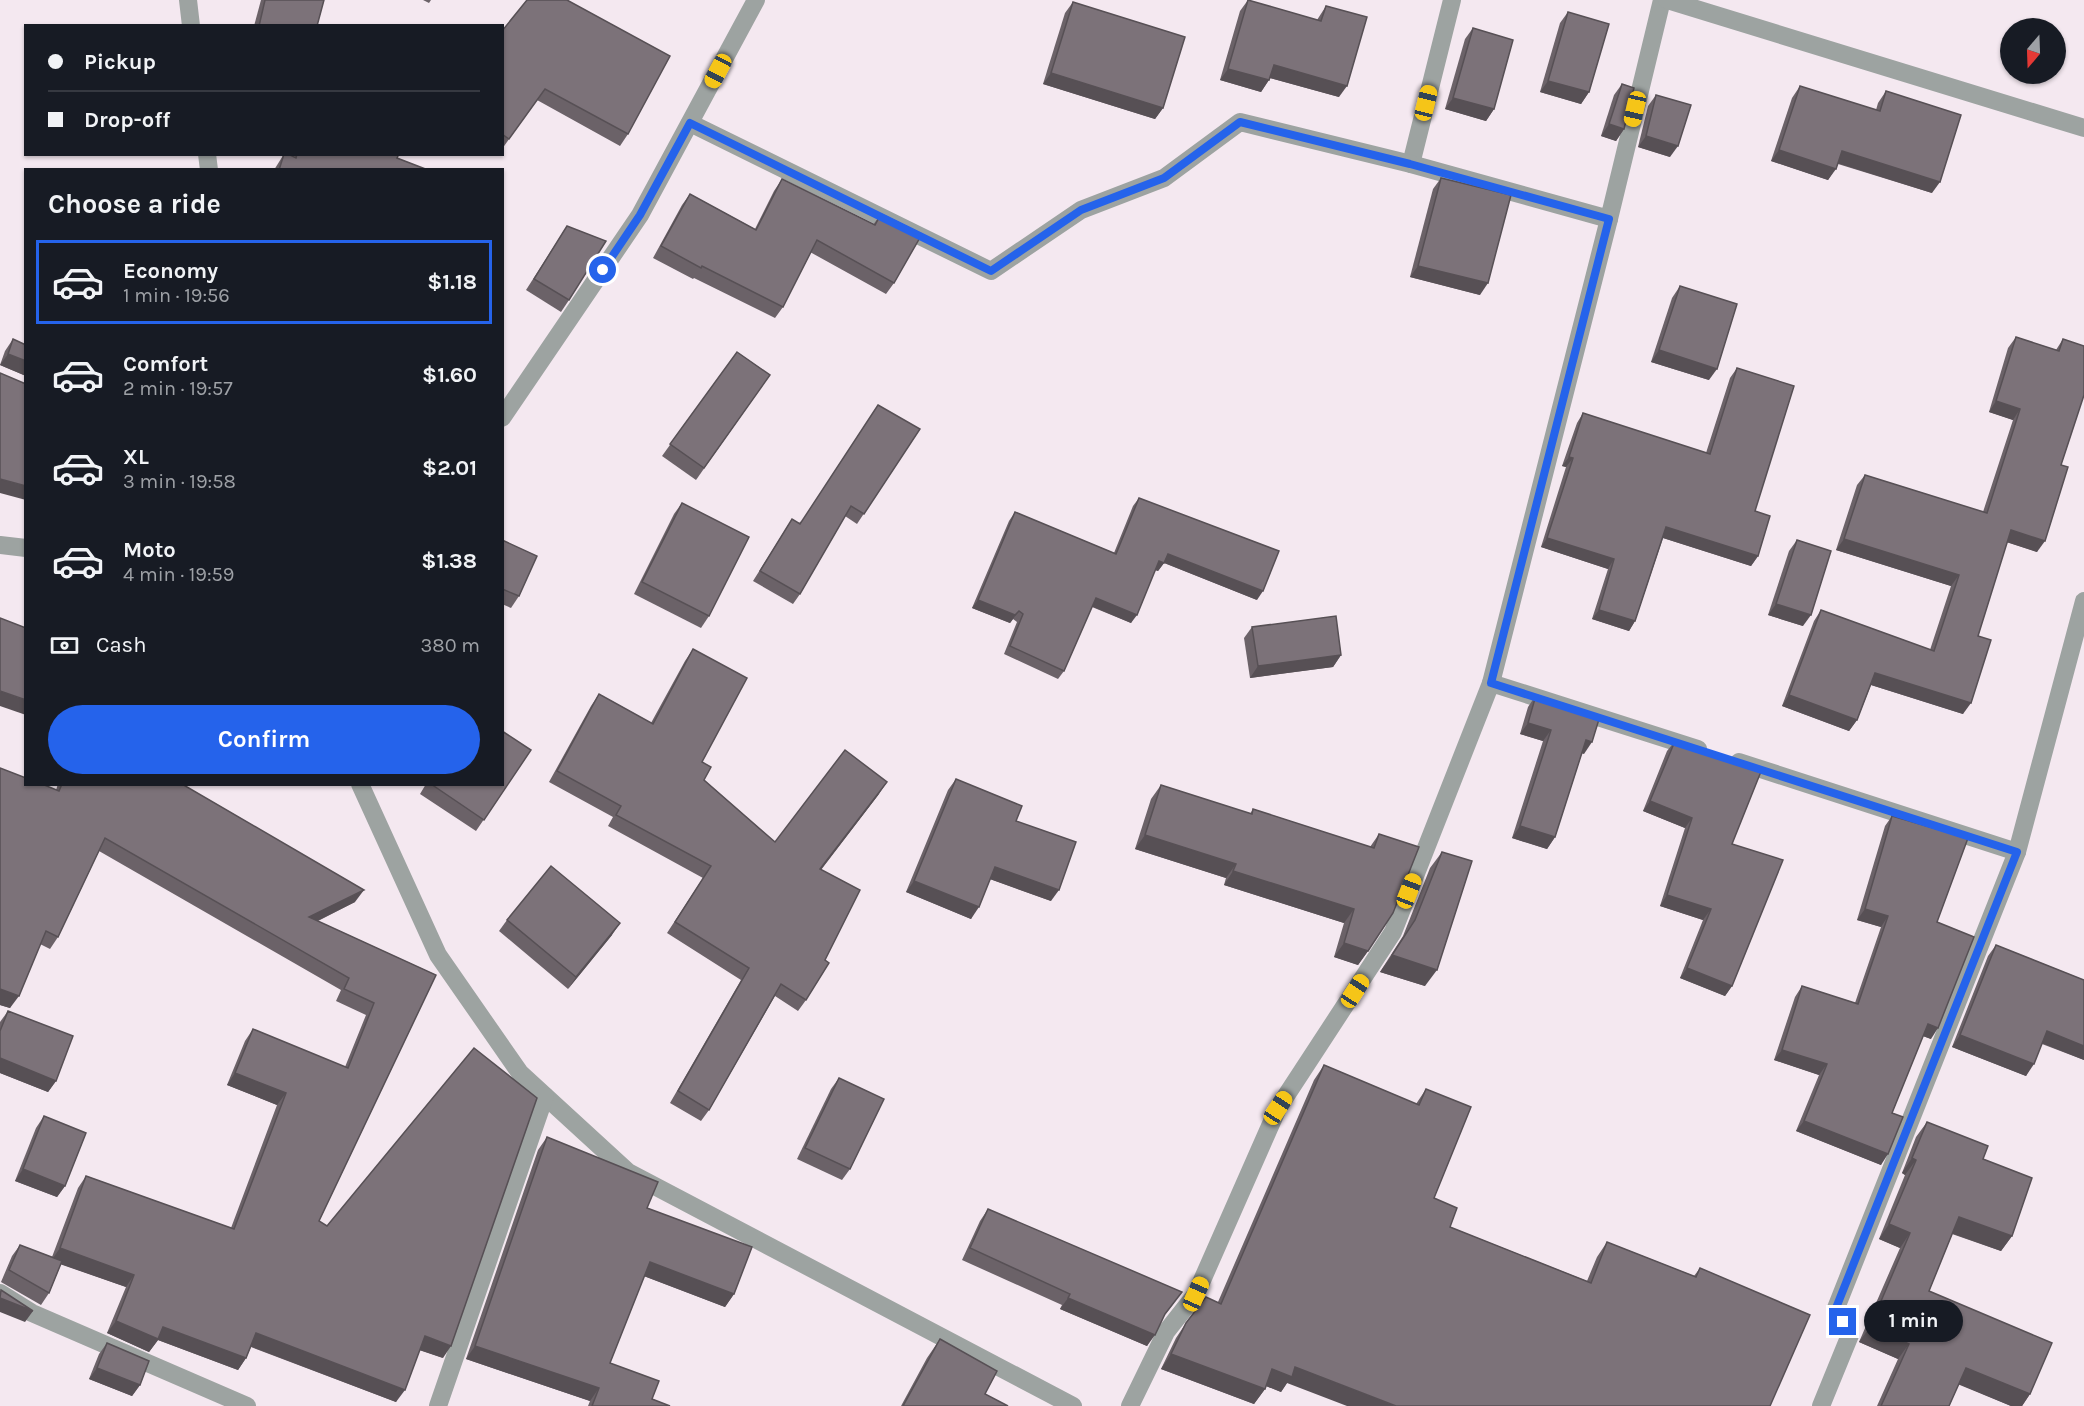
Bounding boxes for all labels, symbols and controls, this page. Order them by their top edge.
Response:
north arrow [2000,18,2066,84]
map controls [2000,18,2066,84]
text: Pickup [84,49,156,75]
car [702,51,734,91]
car [1413,83,1439,123]
car [1622,89,1648,129]
text: Drop-off [84,107,170,133]
text: Choose a ride [48,188,221,220]
icon: car [51,255,105,309]
route start [589,256,616,283]
text: Economy [123,258,218,284]
text: $1.18 [427,269,477,295]
text: 1 min · 19:56 [123,284,230,307]
icon: car [51,348,105,402]
text: Comfort [123,351,208,377]
text: $1.60 [422,362,477,388]
text: 2 min · 19:57 [123,377,233,400]
icon: car [51,441,105,495]
text: XL [123,444,149,470]
text: $2.01 [422,455,477,481]
text: 3 min · 19:58 [123,470,236,493]
icon: car [51,534,105,588]
text: Moto [123,537,176,563]
text: $1.38 [421,548,477,574]
text: 4 min · 19:59 [123,563,234,586]
icon: cash [48,629,81,662]
text: Cash [96,632,146,658]
text: 380 m [421,634,480,657]
button: Confirm [48,705,480,774]
car [1394,871,1424,911]
car [1338,971,1372,1011]
car [1261,1088,1295,1128]
car [1180,1274,1212,1314]
callout: 1 min [1864,1301,1963,1343]
route end [1829,1308,1856,1335]
text: 1 min [1888,1309,1939,1332]

